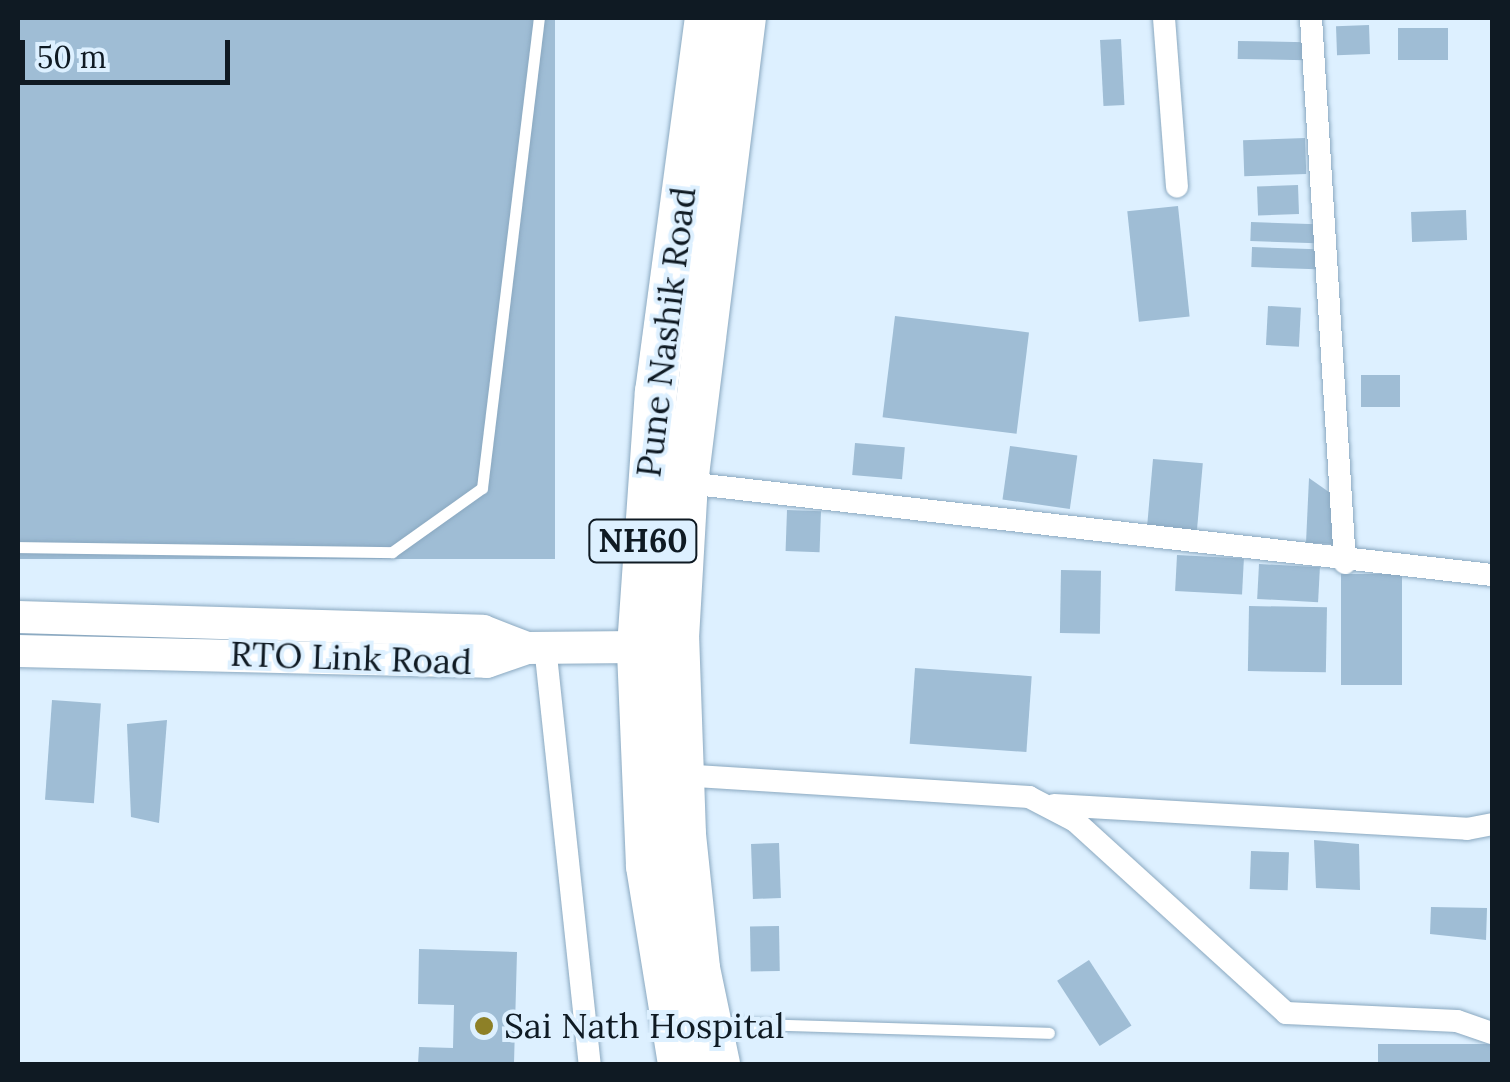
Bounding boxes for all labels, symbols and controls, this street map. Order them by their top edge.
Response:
scale bar [25,20,235,82]
text: 50 m [37,38,107,76]
street label: Pune Nashik Road [627,184,705,480]
road number: NH60 [588,514,698,568]
street label: RTO Link Road [229,633,473,683]
place label: Sai Nath Hospital [504,1005,785,1047]
marker: Sai Nath Hospital [473,1015,495,1037]

